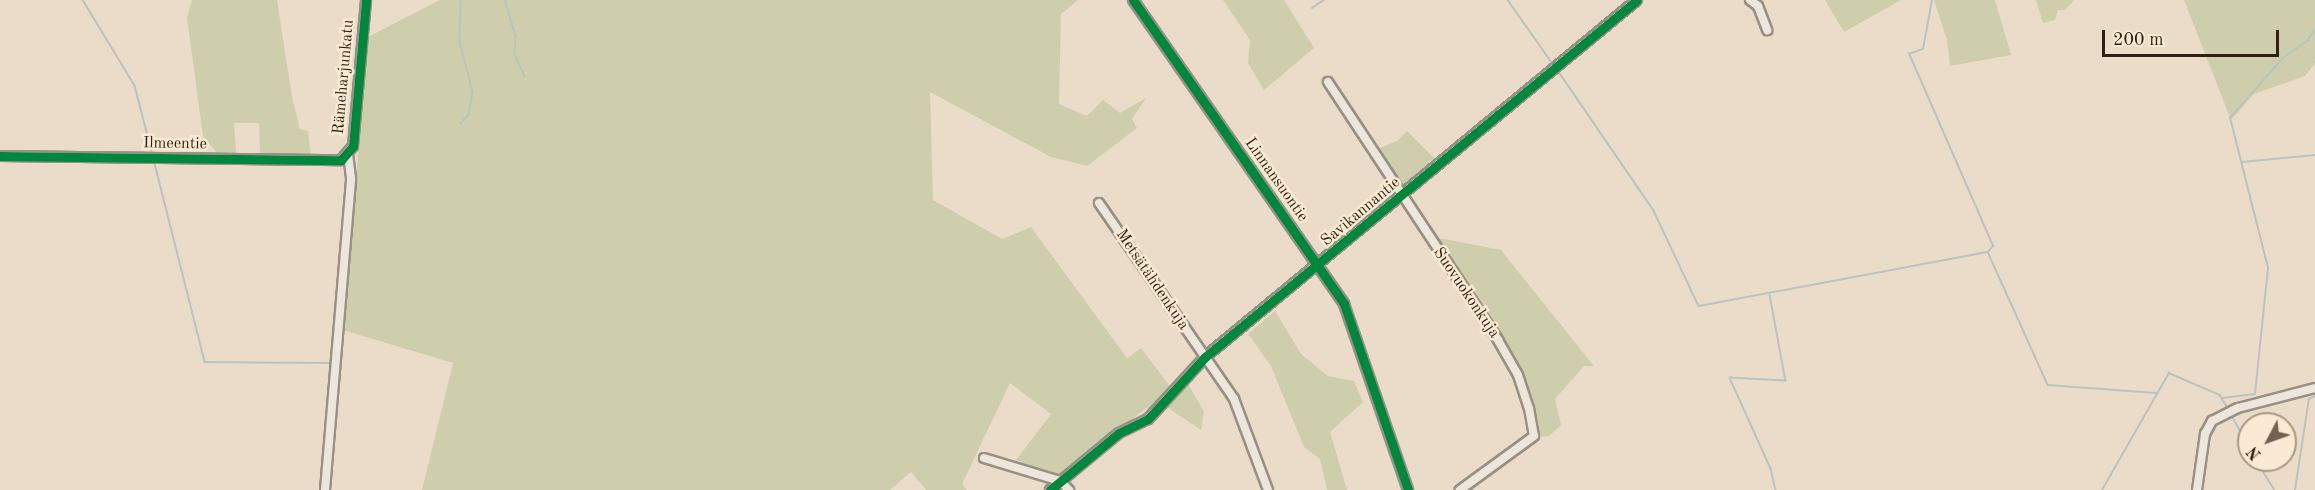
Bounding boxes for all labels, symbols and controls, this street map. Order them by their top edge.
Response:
scale bar [2105,18,2282,56]
street label: Rämeharjunkatu [329,19,359,135]
text: 200 m [2113,31,2164,49]
street label: Ilmeentie [143,134,207,154]
street label: Linnansuontie [1240,134,1312,226]
street label: Savikannantie [1318,173,1404,251]
street label: Metsätähdenkuja [1111,226,1193,334]
street label: Suovuokonkuja [1429,244,1503,342]
north arrow [2237,412,2297,472]
text: N [2245,443,2265,462]

